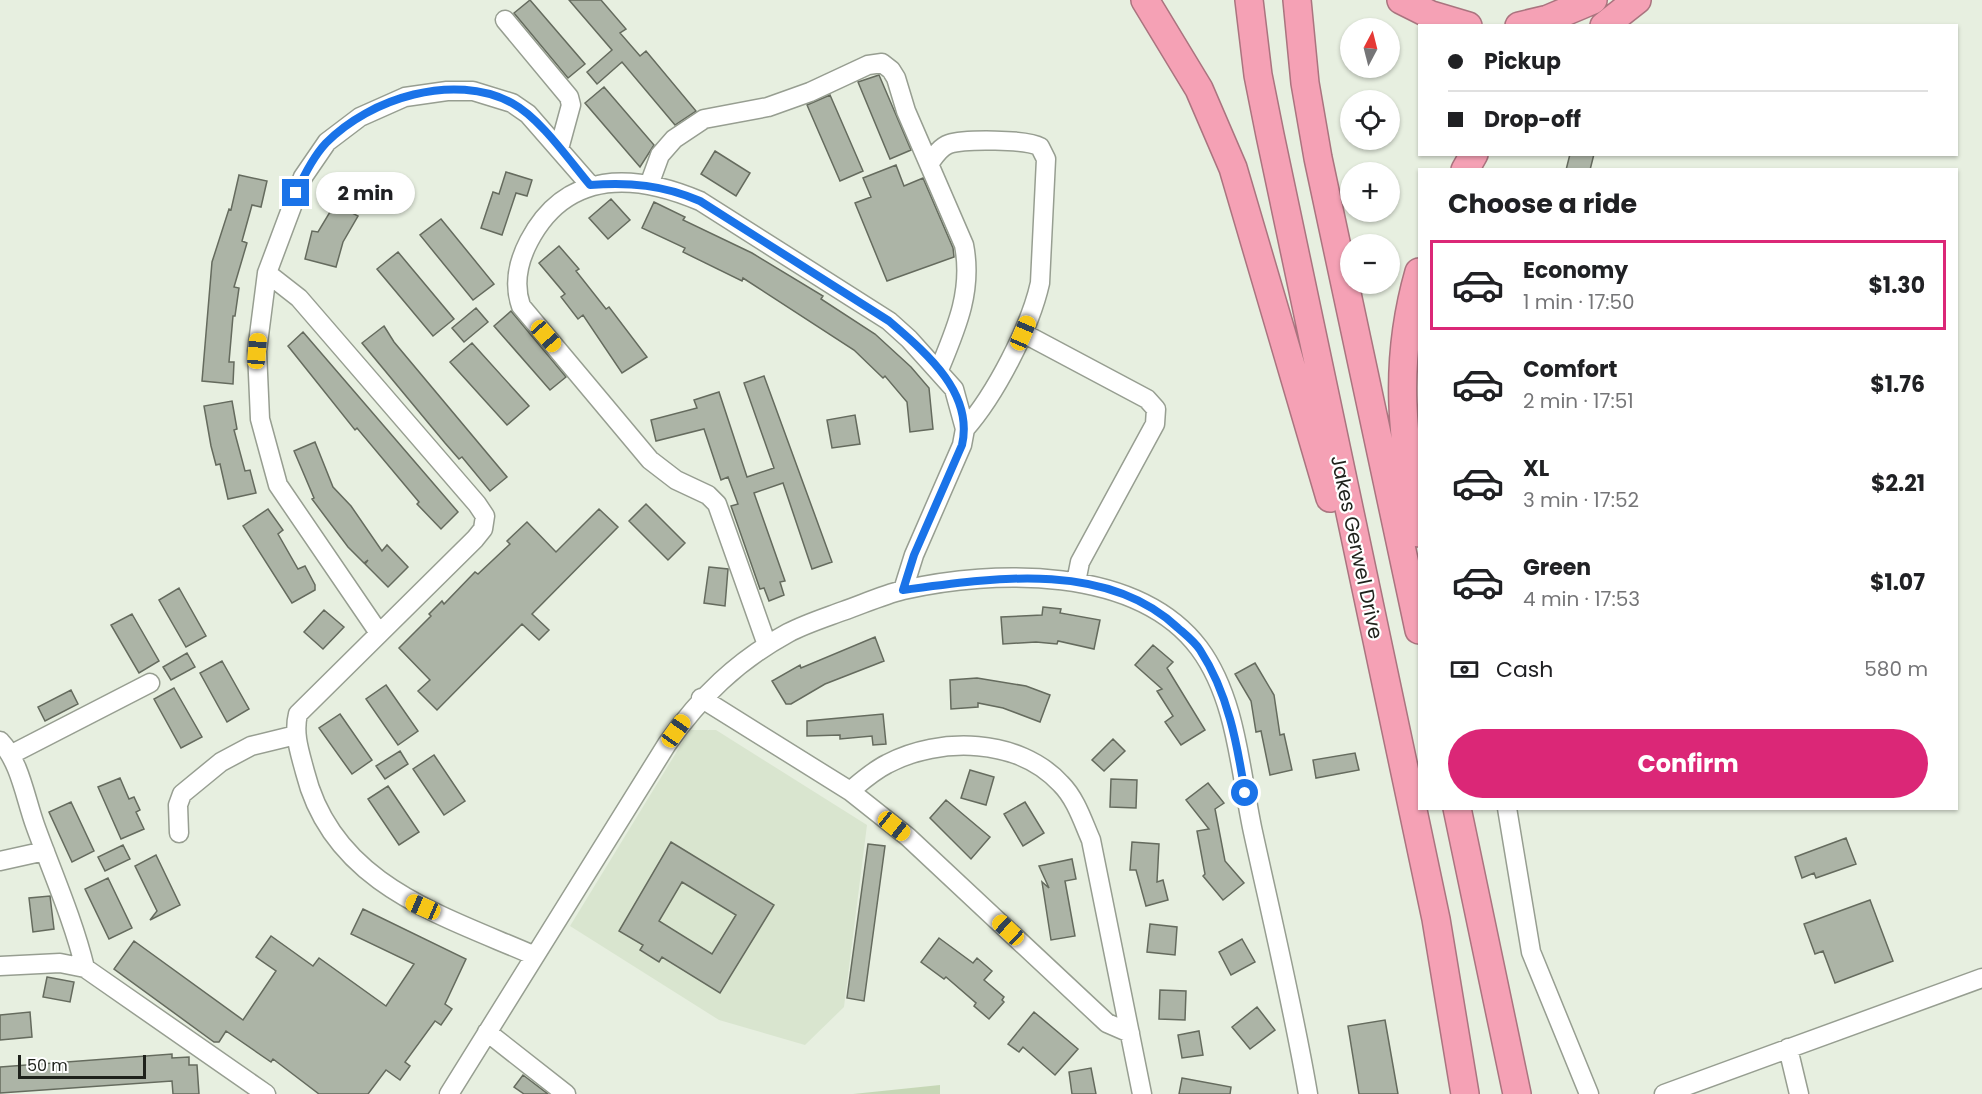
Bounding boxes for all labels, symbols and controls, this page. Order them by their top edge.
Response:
north arrow [1340,18,1400,78]
map controls [1340,18,1400,294]
text: Pickup [1484,46,1561,77]
button: locate [1340,90,1400,150]
text: Drop-off [1484,104,1581,135]
button: + [1340,162,1400,222]
callout: 2 min [317,172,416,214]
route end [282,179,309,206]
text: 2 min [337,179,394,207]
text: Choose a ride [1448,185,1637,222]
button: − [1340,234,1400,294]
text: Economy [1523,255,1628,286]
icon: car [1451,258,1505,312]
text: $1.30 [1868,270,1925,301]
text: 1 min · 17:50 [1523,288,1635,316]
car [1008,313,1038,353]
car [527,317,565,355]
car [246,332,268,370]
text: Comfort [1523,354,1617,385]
icon: car [1451,357,1505,411]
text: $1.76 [1870,369,1925,400]
text: 2 min · 17:51 [1523,387,1634,415]
street label: Jakes Gerwel Drive [1324,453,1390,641]
text: XL [1523,453,1549,484]
icon: car [1451,456,1505,510]
text: $2.21 [1871,468,1925,499]
text: 3 min · 17:52 [1523,486,1639,514]
text: Green [1523,552,1591,583]
icon: car [1451,555,1505,609]
text: $1.07 [1870,567,1925,598]
text: 4 min · 17:53 [1523,585,1640,613]
icon: cash [1448,653,1481,686]
text: Cash [1496,654,1553,685]
text: 580 m [1864,655,1928,683]
car [658,711,694,751]
button: Confirm [1448,729,1928,798]
route start [1231,779,1258,806]
car [874,808,914,844]
car [403,892,443,922]
car [989,911,1027,949]
scale bar [18,1052,146,1080]
text: 50 m [27,1054,68,1077]

